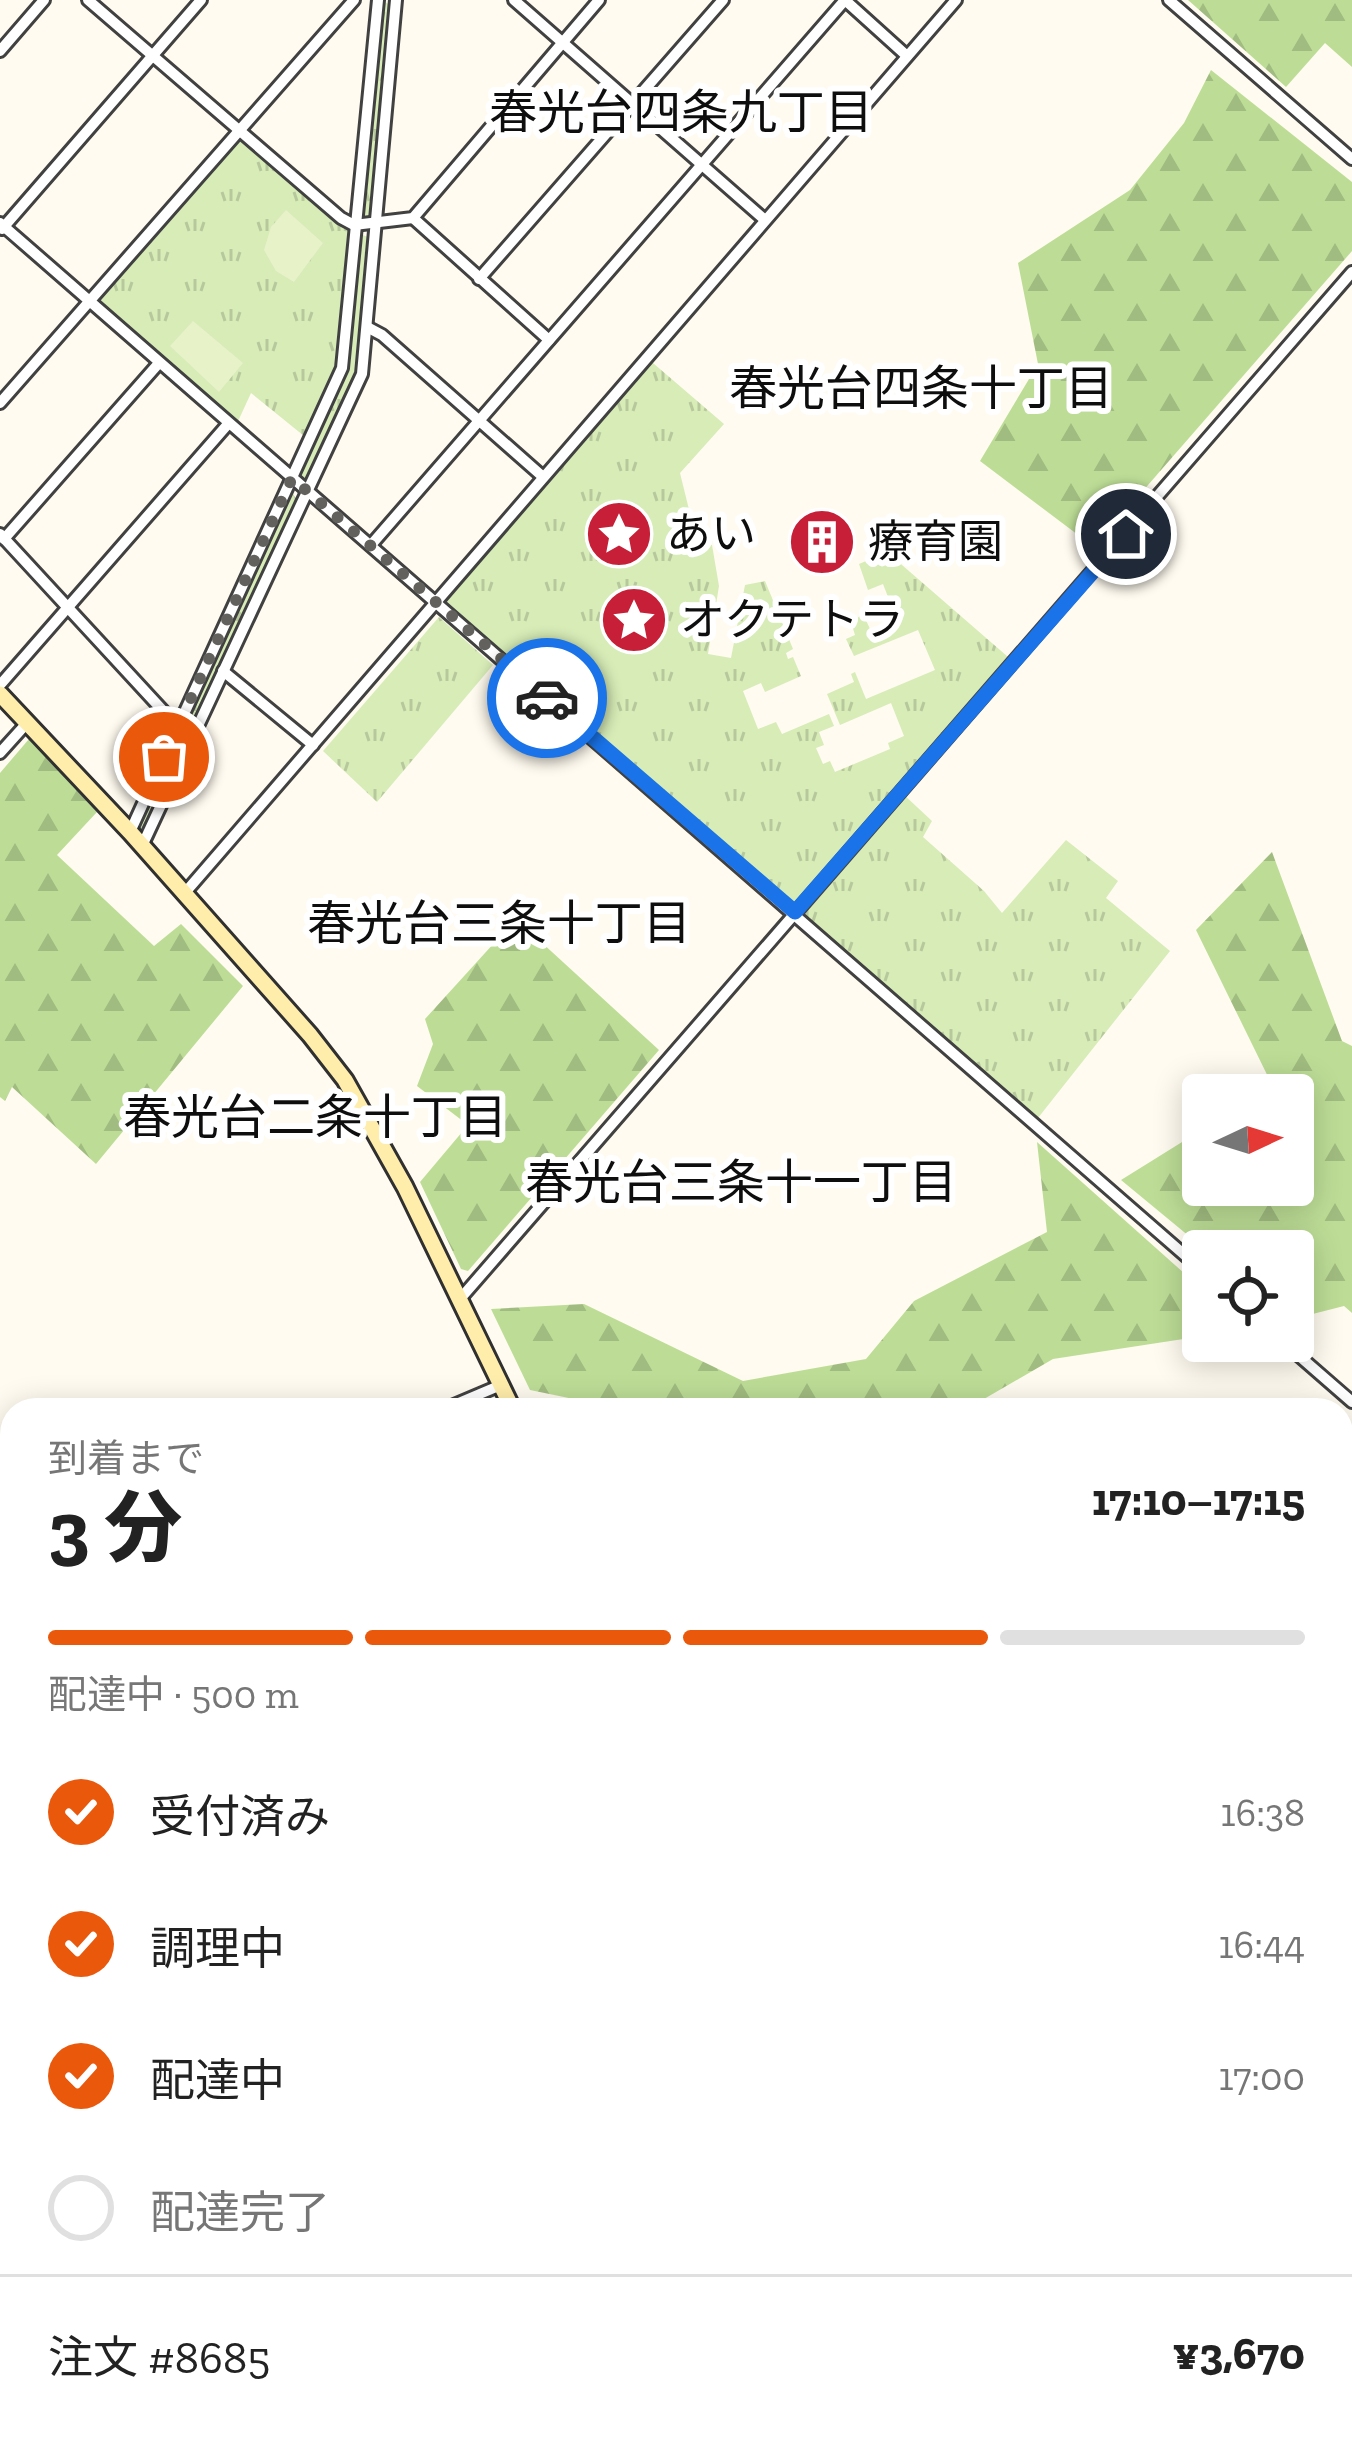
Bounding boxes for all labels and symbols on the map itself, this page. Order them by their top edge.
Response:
district label: 春光台四条九丁目 [489,84,873,141]
district label: 春光台四条十丁目 [729,360,1113,417]
pin [1075,483,1177,585]
place icon: あい [584,499,654,569]
place label: あい [666,507,756,561]
building icon: 療育園 [787,507,857,577]
place label: 療育園 [868,515,1003,569]
place icon: オクテトラ [599,585,669,655]
place label: オクテトラ [680,593,904,647]
courier [487,638,607,758]
pin [113,706,215,808]
district label: 春光台三条十丁目 [307,895,691,952]
north arrow [1182,1074,1314,1206]
district label: 春光台二条十丁目 [123,1089,507,1146]
district label: 春光台三条十一丁目 [525,1154,957,1211]

